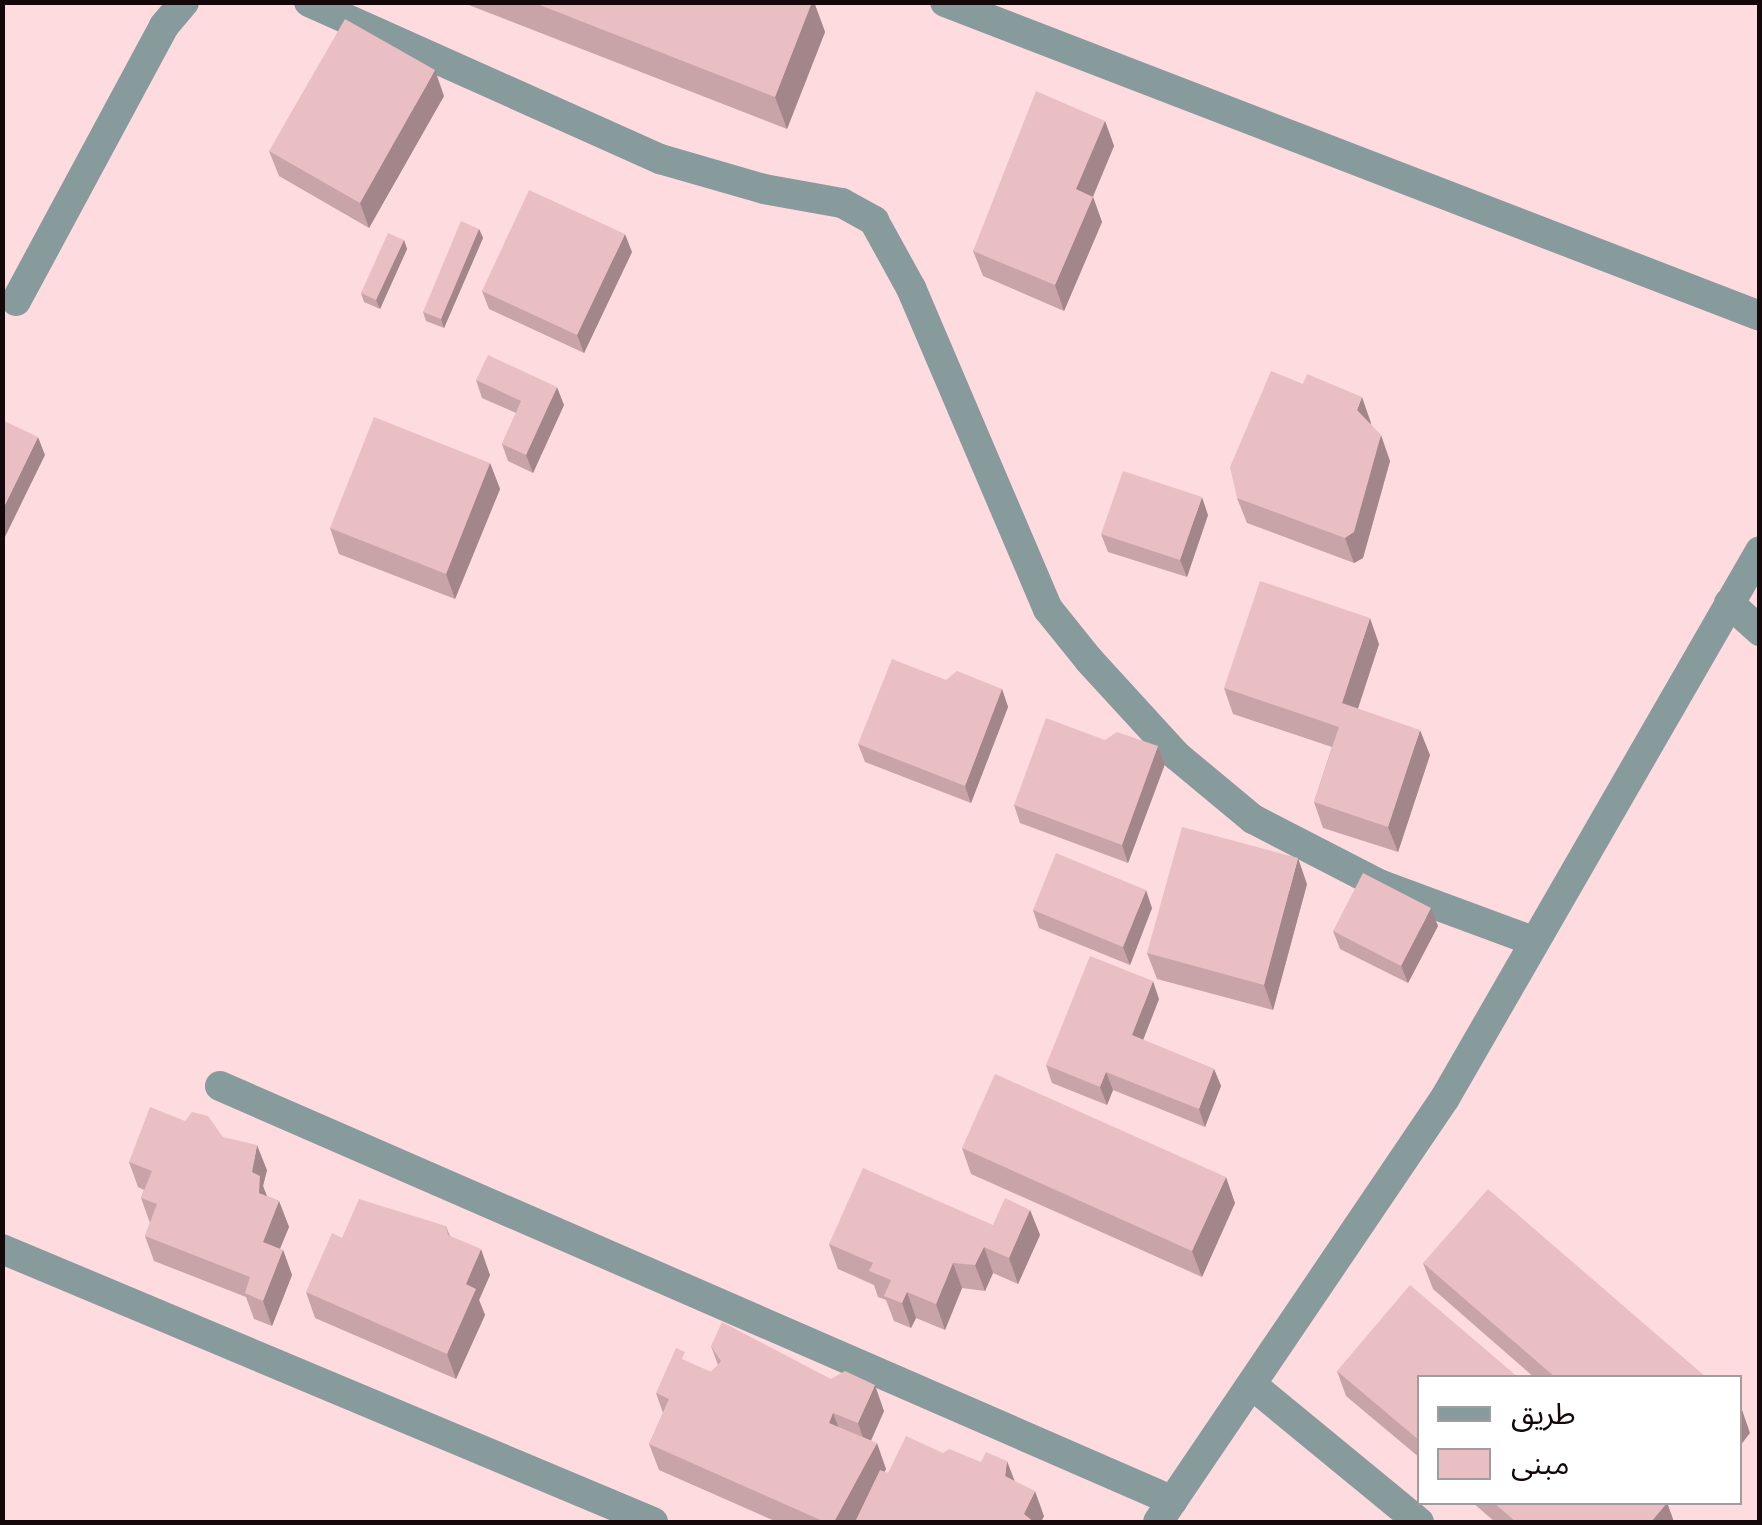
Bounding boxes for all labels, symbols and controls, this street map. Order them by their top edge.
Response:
legend [1417,1375,1742,1505]
text: طريق [1511,1394,1576,1430]
text: مبنى [1511,1444,1569,1480]

